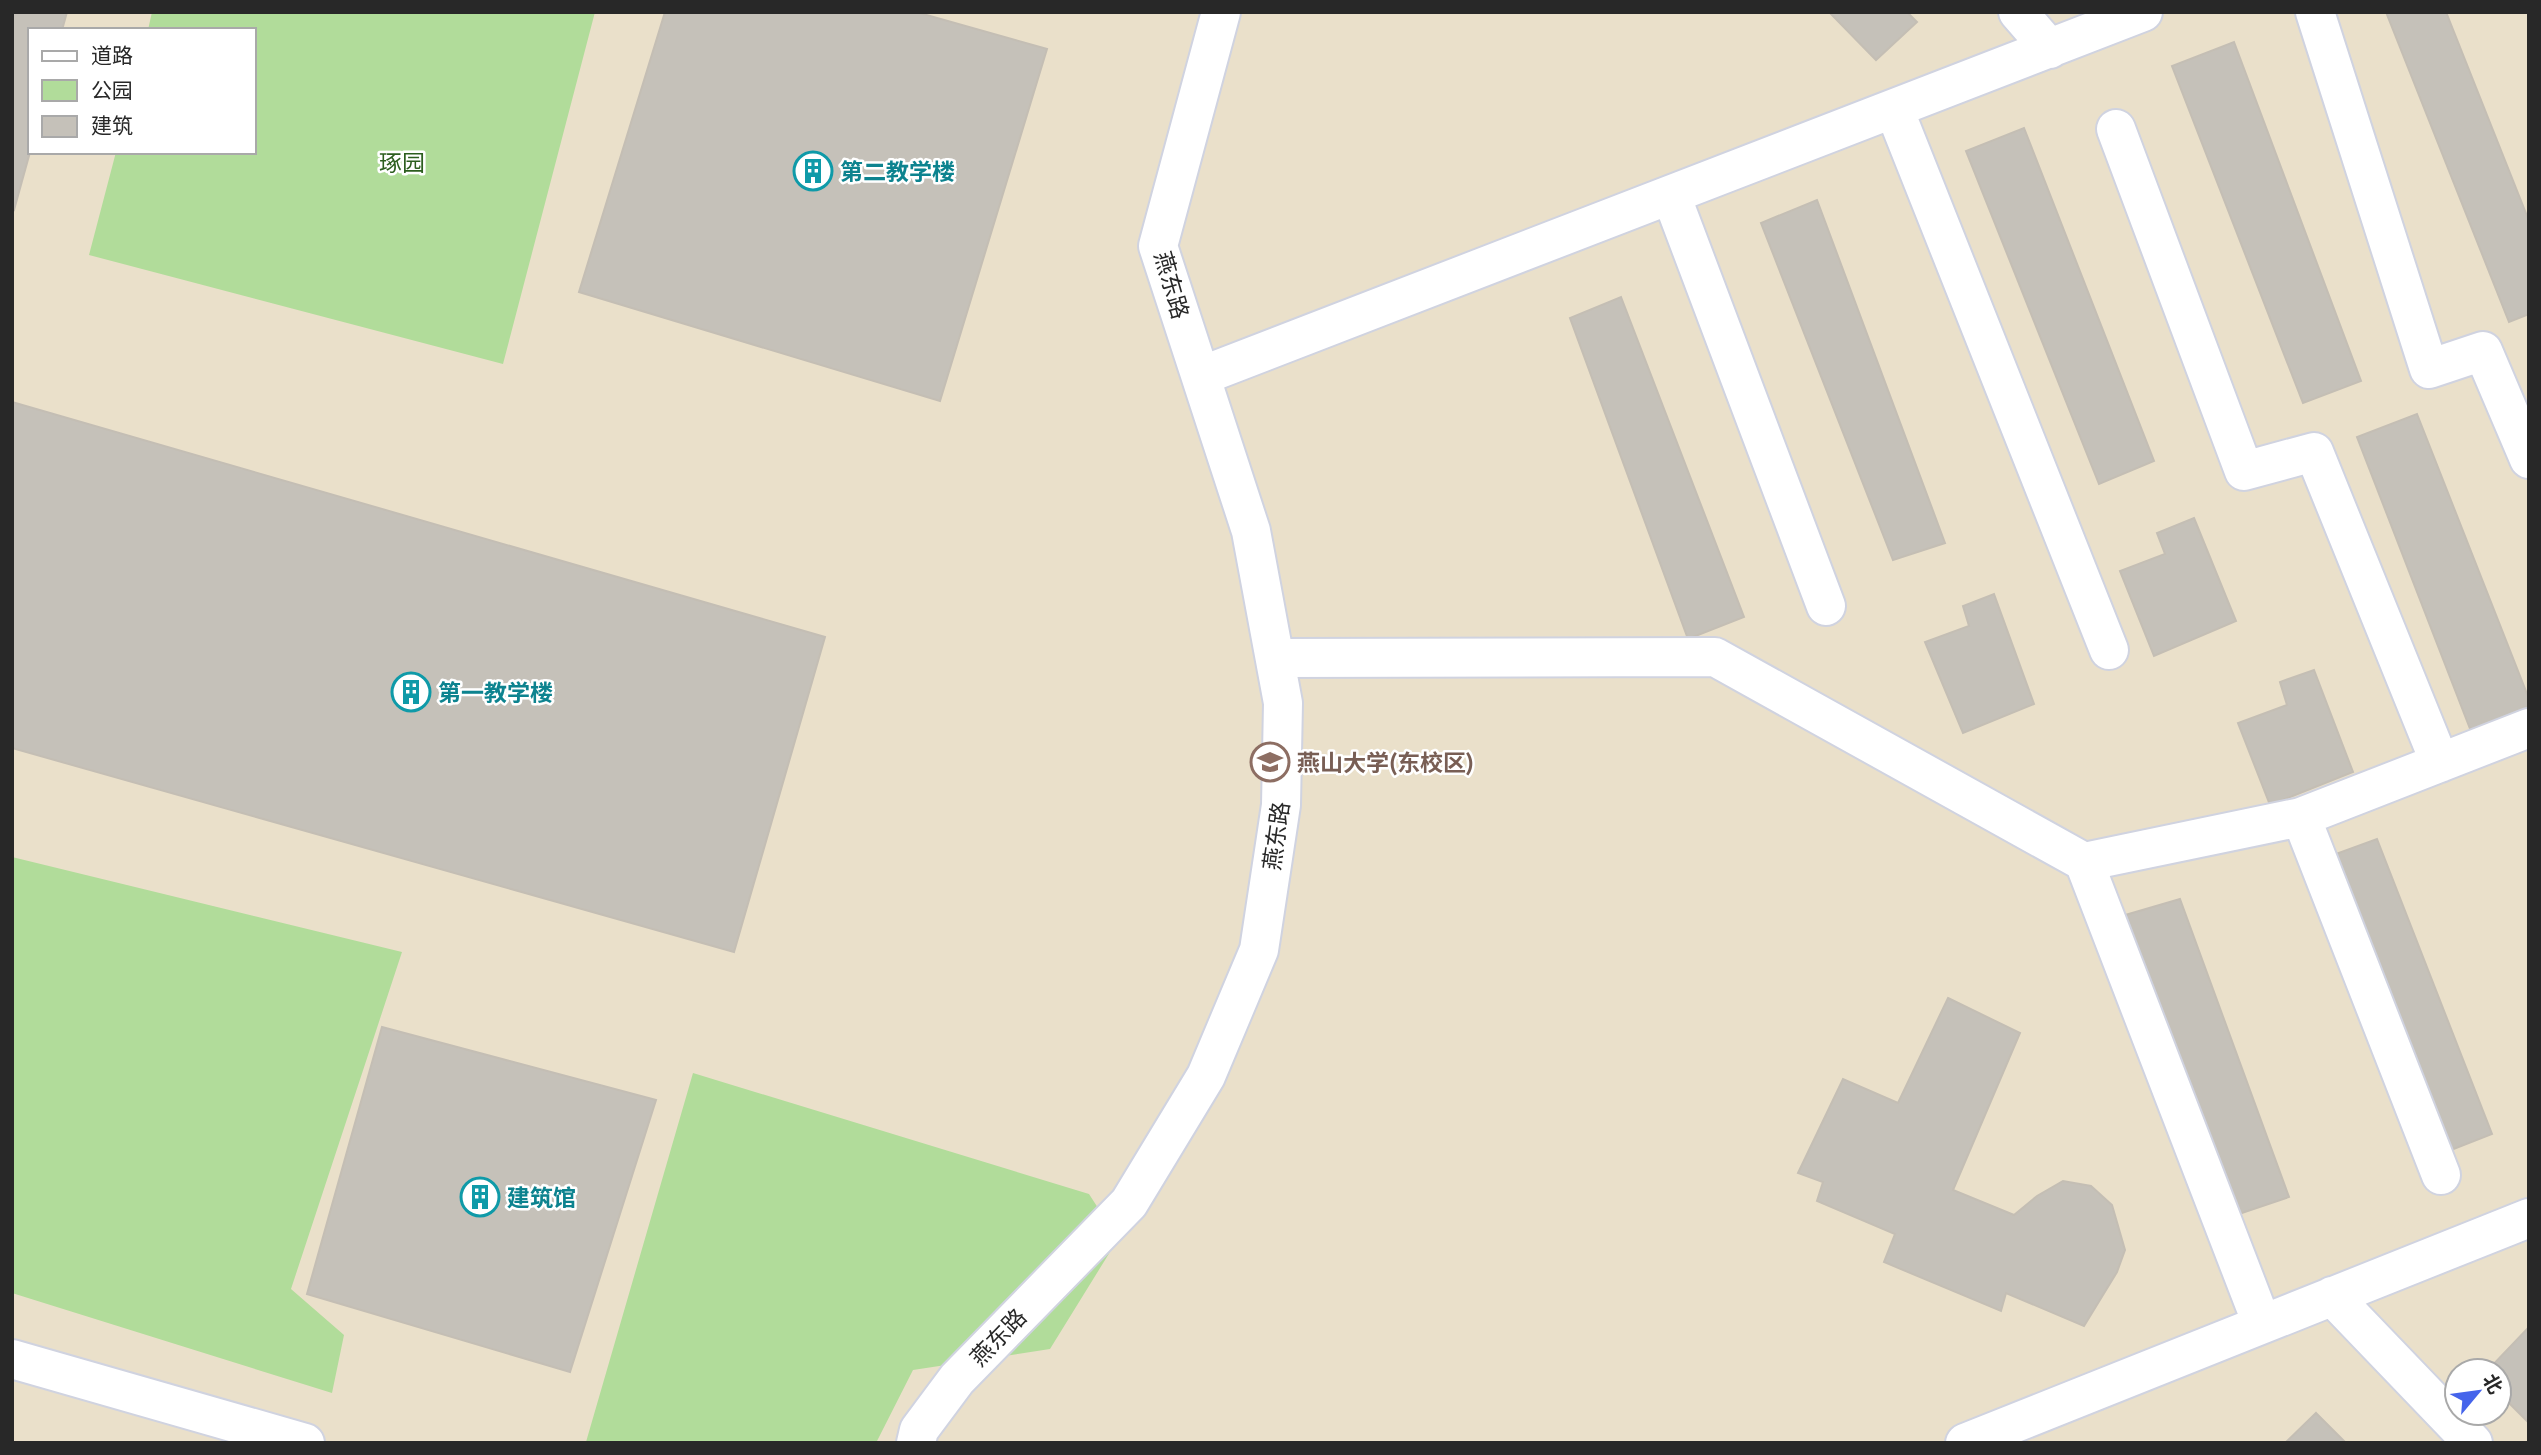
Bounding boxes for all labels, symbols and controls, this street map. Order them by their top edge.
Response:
legend [28,28,256,154]
text: 道路 [91,43,133,67]
text: 公园 [91,78,133,102]
text: 建筑 [91,113,133,137]
park label: 琢园 [379,150,425,175]
building icon: 第二教学楼 [792,150,834,192]
place label: 第二教学楼 [840,159,955,184]
street label: 燕东路 [1150,248,1194,322]
building icon: 第一教学楼 [390,671,432,713]
place label: 第一教学楼 [438,680,553,705]
school or university icon: 燕山大学(东校区) [1249,741,1291,783]
place label: 燕山大学(东校区) [1297,750,1474,776]
street label: 燕东路 [1259,800,1293,872]
building icon: 建筑馆 [459,1176,501,1218]
place label: 建筑馆 [507,1185,576,1210]
street label: 燕东路 [965,1303,1031,1371]
north arrow [2443,1357,2513,1427]
text: 北 [2479,1370,2507,1397]

